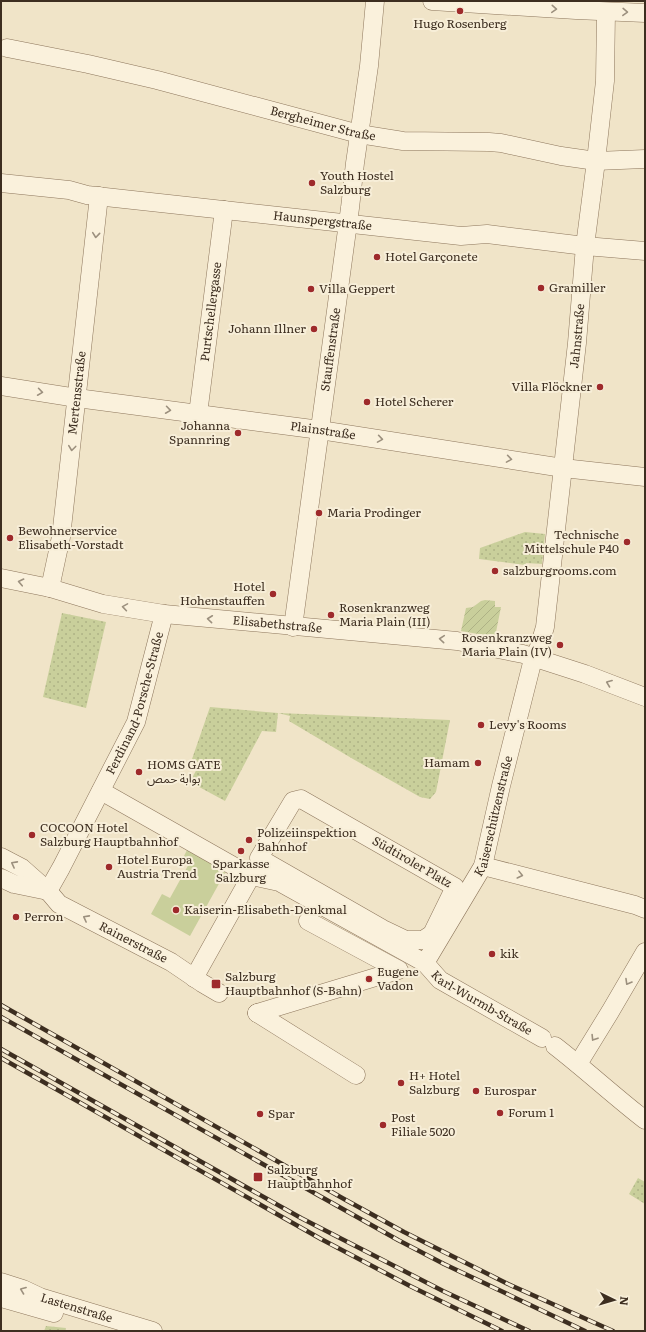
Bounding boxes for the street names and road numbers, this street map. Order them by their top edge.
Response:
street label: Bergheimer Straße [268,101,377,145]
street label: Haunspergstraße [272,205,373,234]
street label: Purtschellergasse [195,261,225,363]
street label: Jahnstraße [564,303,588,369]
street label: Stauffenstraße [315,306,344,392]
street label: Mertensstraße [62,350,90,436]
street label: Plainstraße [289,416,357,443]
street label: Elisabethstraße [232,610,323,637]
street label: Ferdinand-Porsche-Straße [101,629,167,777]
street label: Kaiserschützenstraße [469,754,516,880]
street label: Südtiroler Platz [369,831,456,891]
street label: Rainerstraße [96,916,171,967]
street label: Karl-Wurmb-Straße [427,966,536,1039]
street label: Lastenstraße [39,1288,115,1326]

